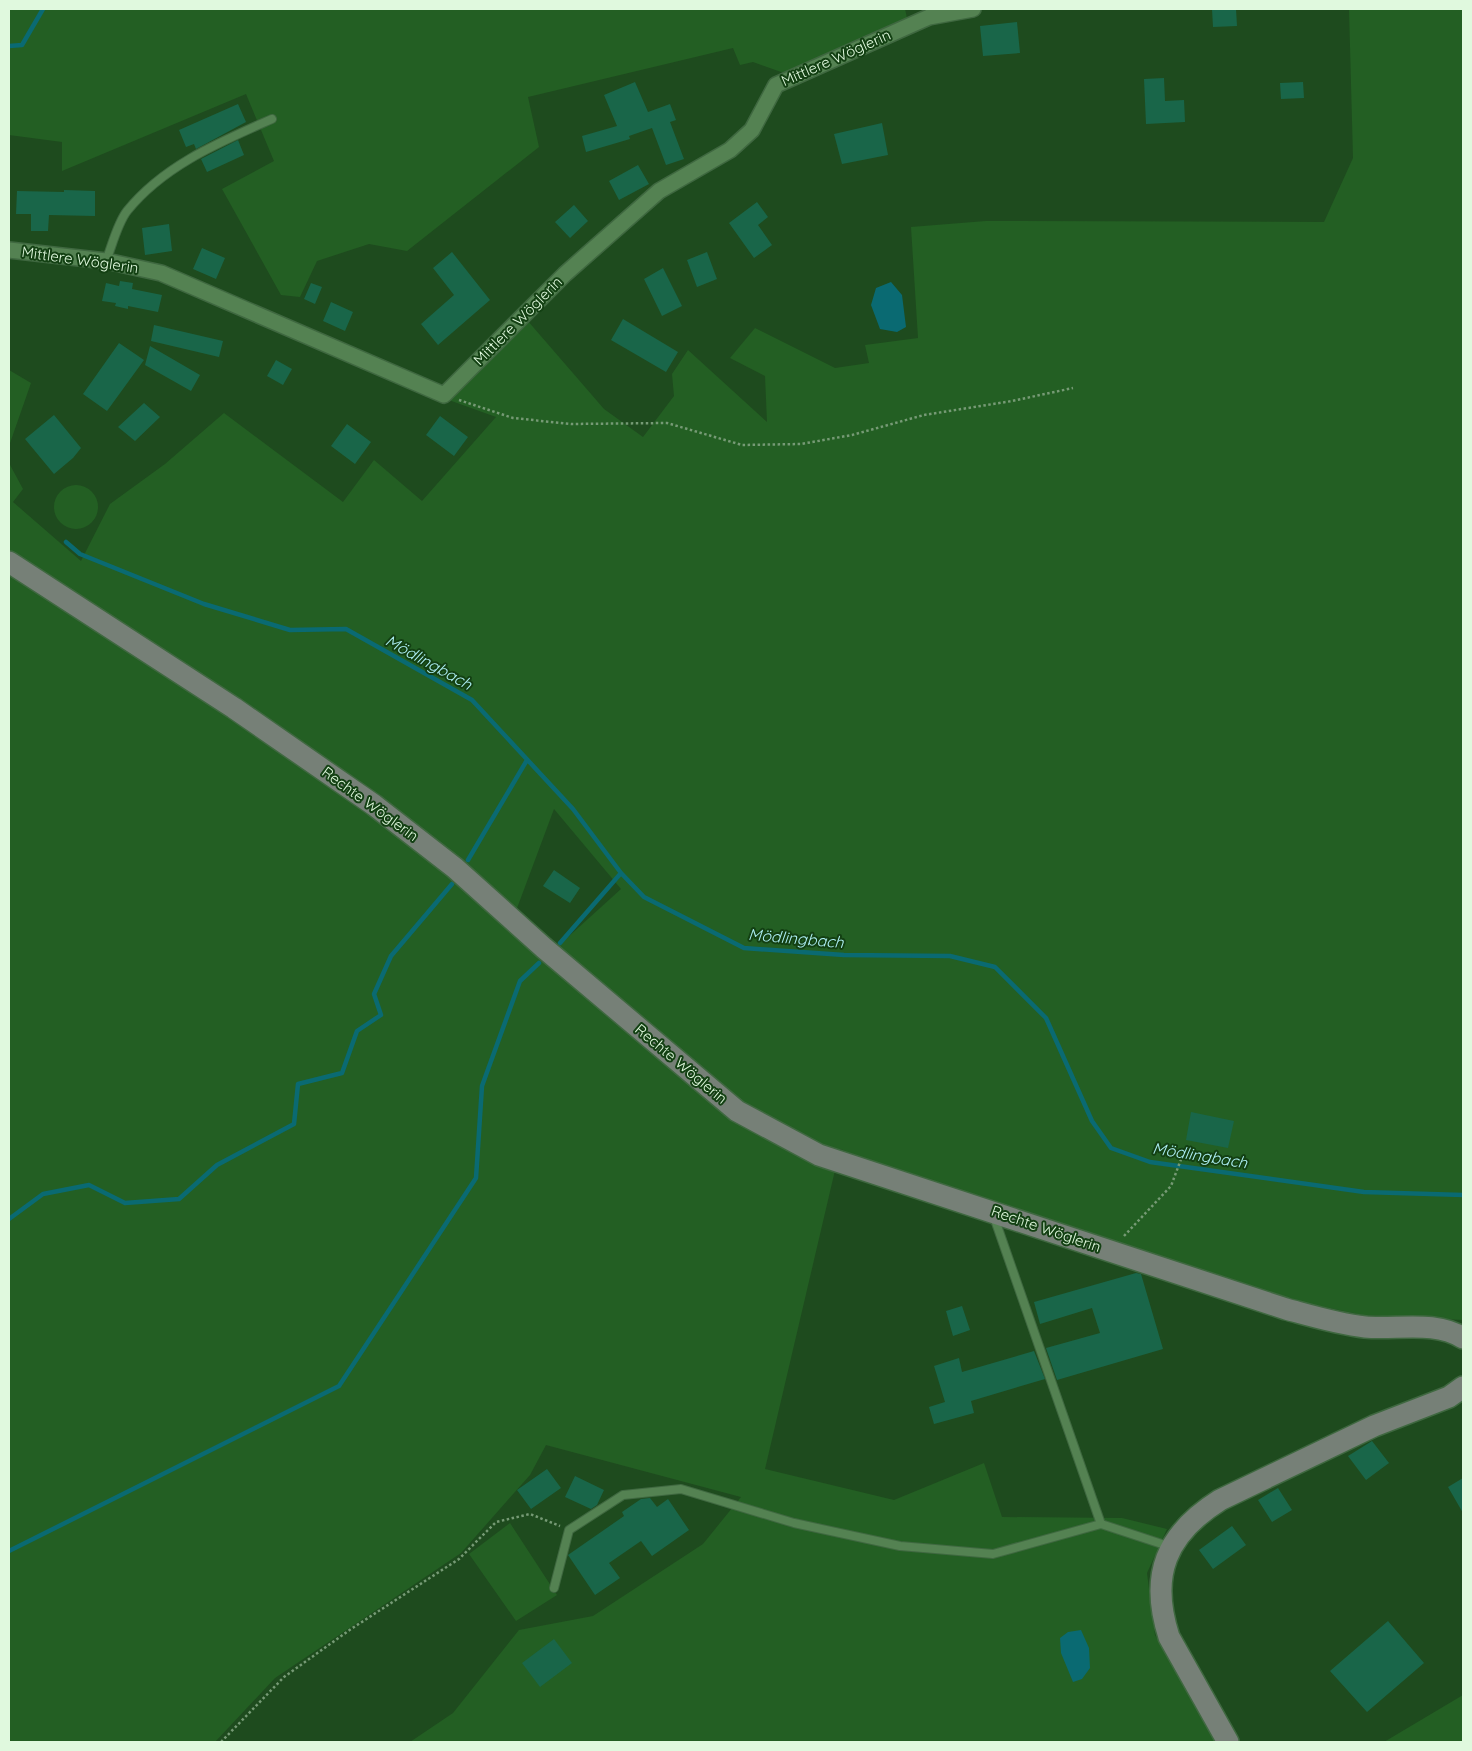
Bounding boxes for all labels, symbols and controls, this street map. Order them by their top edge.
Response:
street label: Mittlere Wöglerin [778,25,894,90]
street label: Mittlere Wöglerin [20,242,140,277]
street label: Mittlere Wöglerin [469,272,566,369]
water label: Mödlingbach [382,630,476,694]
street label: Rechte Wöglerin [318,762,422,845]
water label: Mödlingbach [747,924,845,952]
street label: Rechte Wöglerin [631,1019,731,1108]
water label: Mödlingbach [1151,1138,1250,1173]
street label: Rechte Wöglerin [989,1201,1103,1256]

